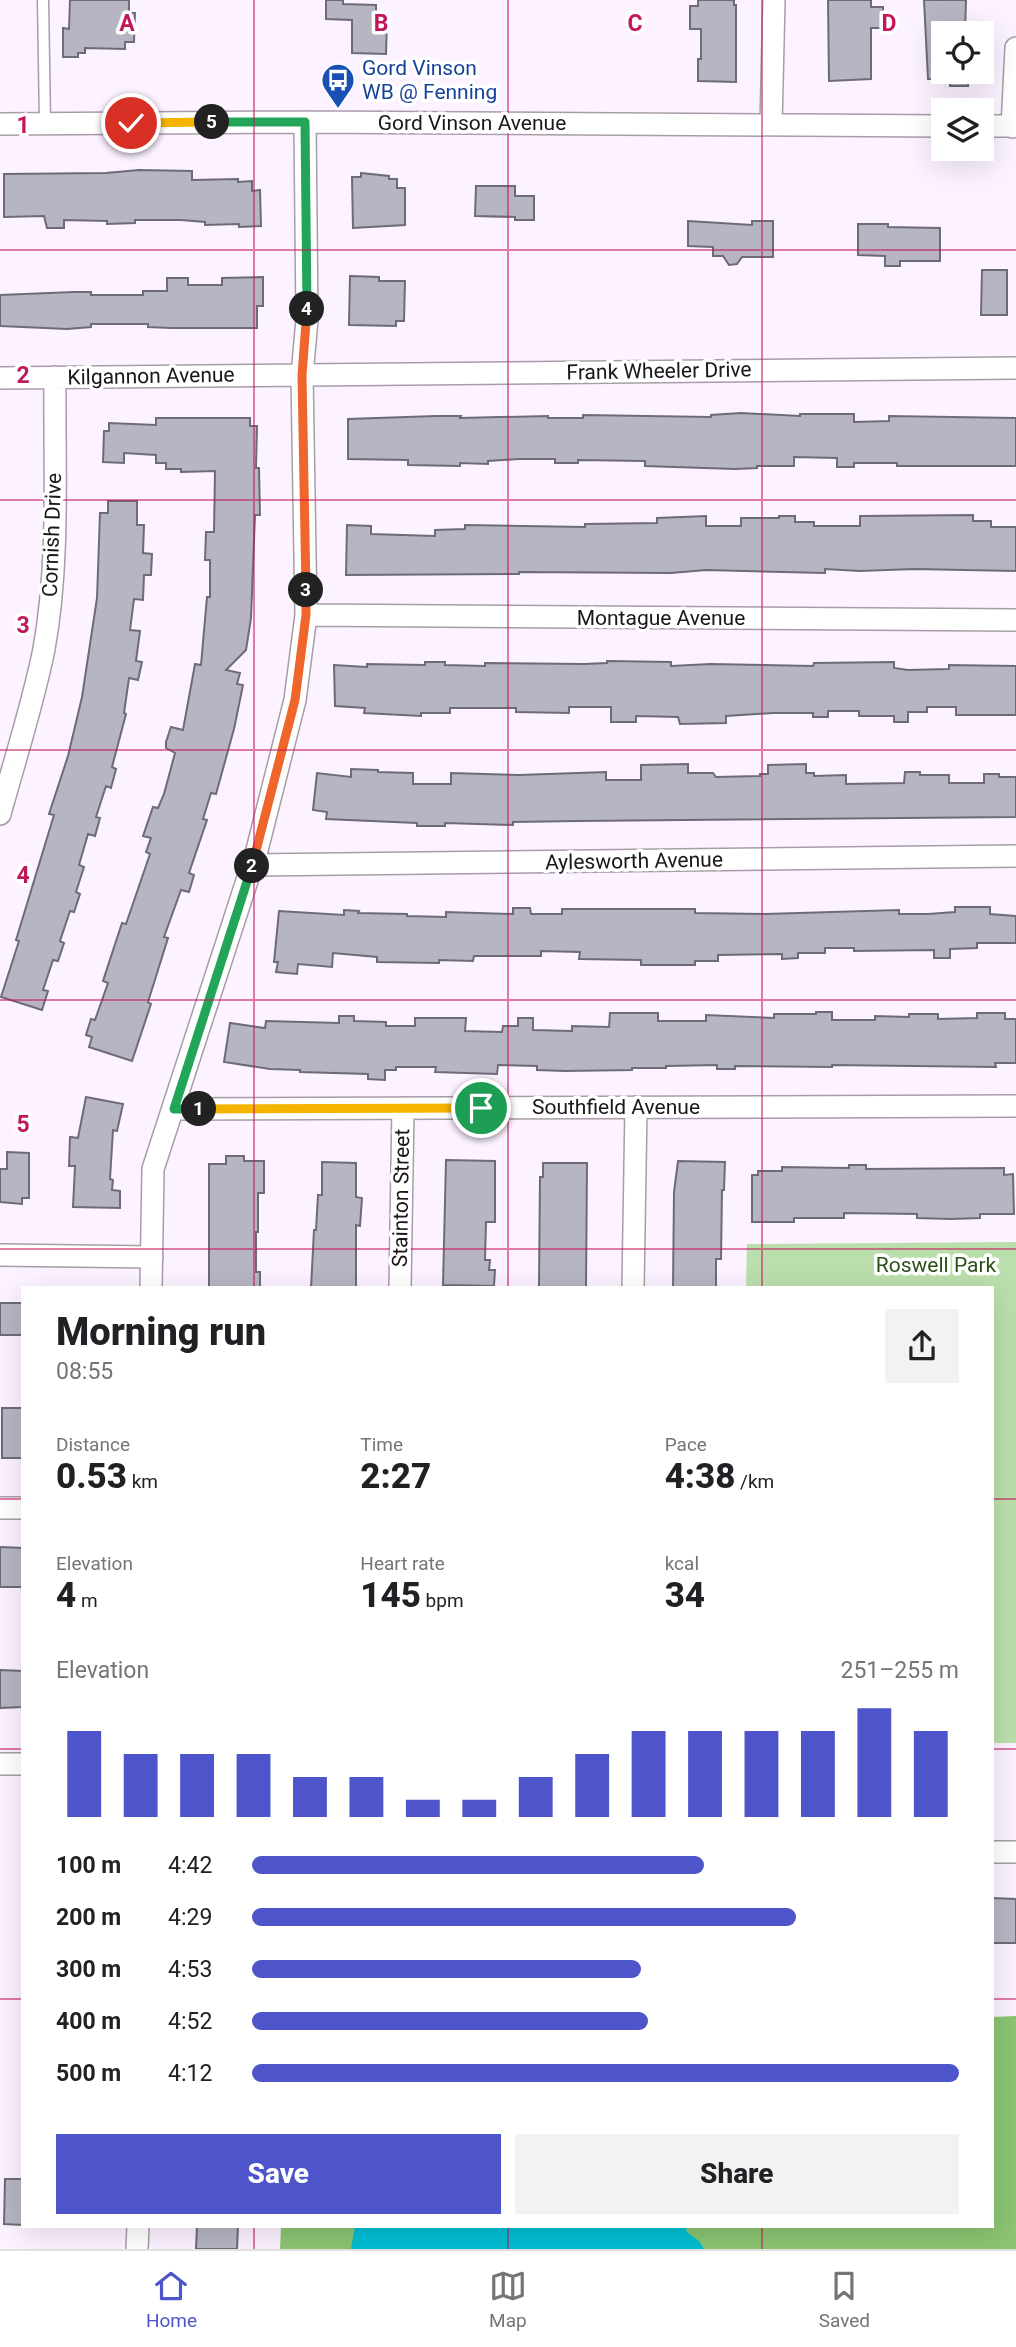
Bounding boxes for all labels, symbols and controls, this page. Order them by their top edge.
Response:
text: A [119,10,135,37]
text: B [374,10,388,37]
text: C [627,10,643,37]
text: D [882,10,896,37]
map controls [931,21,994,161]
button: locate [931,21,994,84]
place label: Gord Vinson WB @ Fenning [362,56,497,104]
bus stop icon: Gord Vinson WB @ Fenning [319,61,357,110]
pin [101,93,161,153]
button: layers [931,98,994,161]
icon: check [112,104,150,142]
pin: 5 [194,104,230,140]
text: 5 [206,110,217,133]
street label: Gord Vinson Avenue [378,111,566,135]
text: 1 [16,112,30,139]
pin: 4 [290,292,324,326]
text: 4 [301,297,312,320]
street label: Frank Wheeler Drive [566,357,752,385]
text: 2 [16,362,30,389]
street label: Kilgannon Avenue [67,363,235,389]
street label: Cornish Drive [38,472,66,598]
pin: 3 [288,572,324,608]
text: 3 [300,578,311,601]
street label: Montague Avenue [577,606,745,630]
text: 3 [16,612,30,639]
street label: Aylesworth Avenue [545,847,723,875]
pin: 2 [234,848,270,884]
text: 2 [246,854,257,877]
text: 4 [16,862,30,889]
pin [451,1078,511,1138]
icon: arrive [462,1089,500,1127]
pin: 1 [182,1092,216,1126]
street label: Southfield Avenue [532,1095,700,1119]
text: 1 [193,1097,204,1120]
text: 5 [16,1111,30,1138]
street label: Stainton Street [388,1129,414,1267]
park label: Roswell Park [876,1253,997,1277]
button: share [885,1309,959,1383]
text: Morning run [56,1310,266,1354]
text: 08:55 [56,1358,113,1385]
text: Distance [56,1433,130,1456]
text: Time [360,1433,403,1456]
text: Pace [665,1433,707,1456]
text: 0.53 [56,1456,127,1497]
text: 2:27 [360,1456,431,1497]
text: 4:38 [665,1456,735,1497]
text: km [127,1470,158,1493]
text: /km [735,1470,774,1493]
text: Elevation [56,1552,133,1575]
text: Heart rate [360,1552,445,1575]
text: kcal [665,1552,699,1575]
text: 4 [56,1575,76,1616]
text: 145 [360,1575,421,1616]
text: 34 [665,1575,705,1616]
text: m [76,1589,98,1612]
text: bpm [421,1589,464,1612]
text: Elevation [56,1657,149,1684]
text: 251–255 m [840,1657,959,1684]
text: 100 m [56,1852,121,1879]
text: 4:42 [168,1852,212,1879]
text: 200 m [56,1904,121,1931]
text: 4:29 [168,1904,212,1931]
text: 300 m [56,1956,121,1983]
text: 4:53 [168,1956,212,1983]
text: 400 m [56,2008,121,2035]
text: 4:52 [168,2008,212,2035]
text: 500 m [56,2060,121,2087]
text: 4:12 [168,2060,212,2087]
button: Save [56,2134,501,2214]
button: Share [515,2134,959,2214]
tab: Home [146,2267,197,2332]
tab: Map [489,2267,527,2332]
tab: Saved [819,2267,870,2332]

